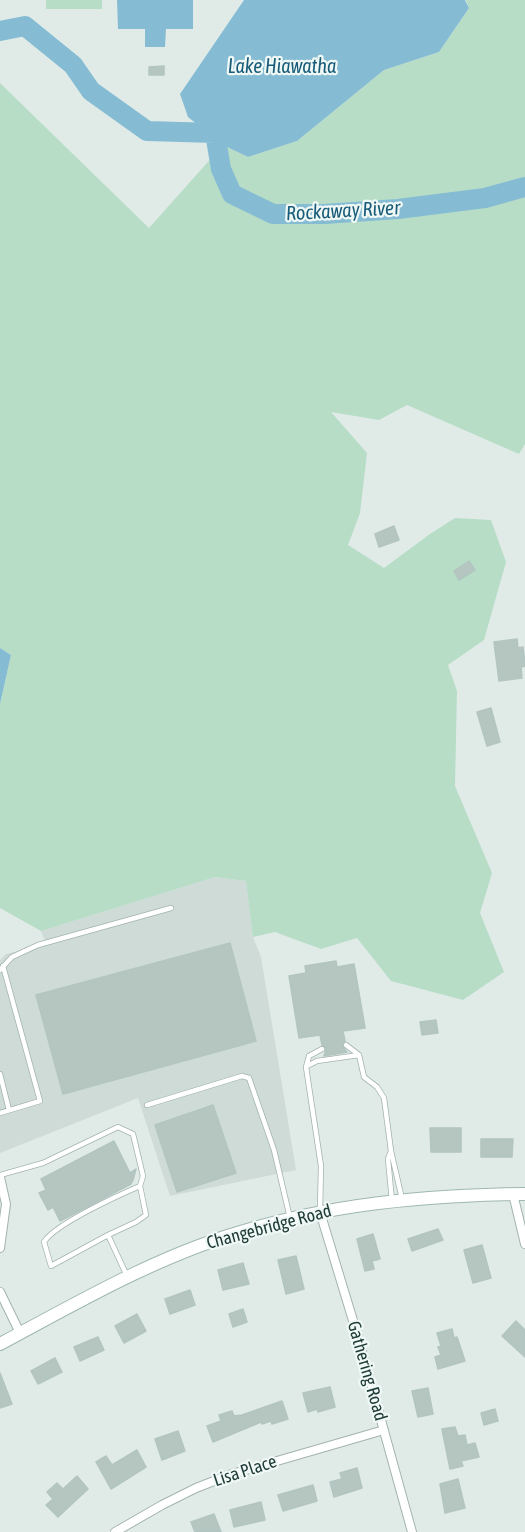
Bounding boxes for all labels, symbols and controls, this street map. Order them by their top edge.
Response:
water label: Lake Hiawatha [228,55,336,79]
water label: Rockaway River [285,196,401,226]
street label: Changebridge Road [204,1200,334,1254]
street label: Gathering Road [342,1319,392,1423]
street label: Lisa Place [211,1451,279,1491]

